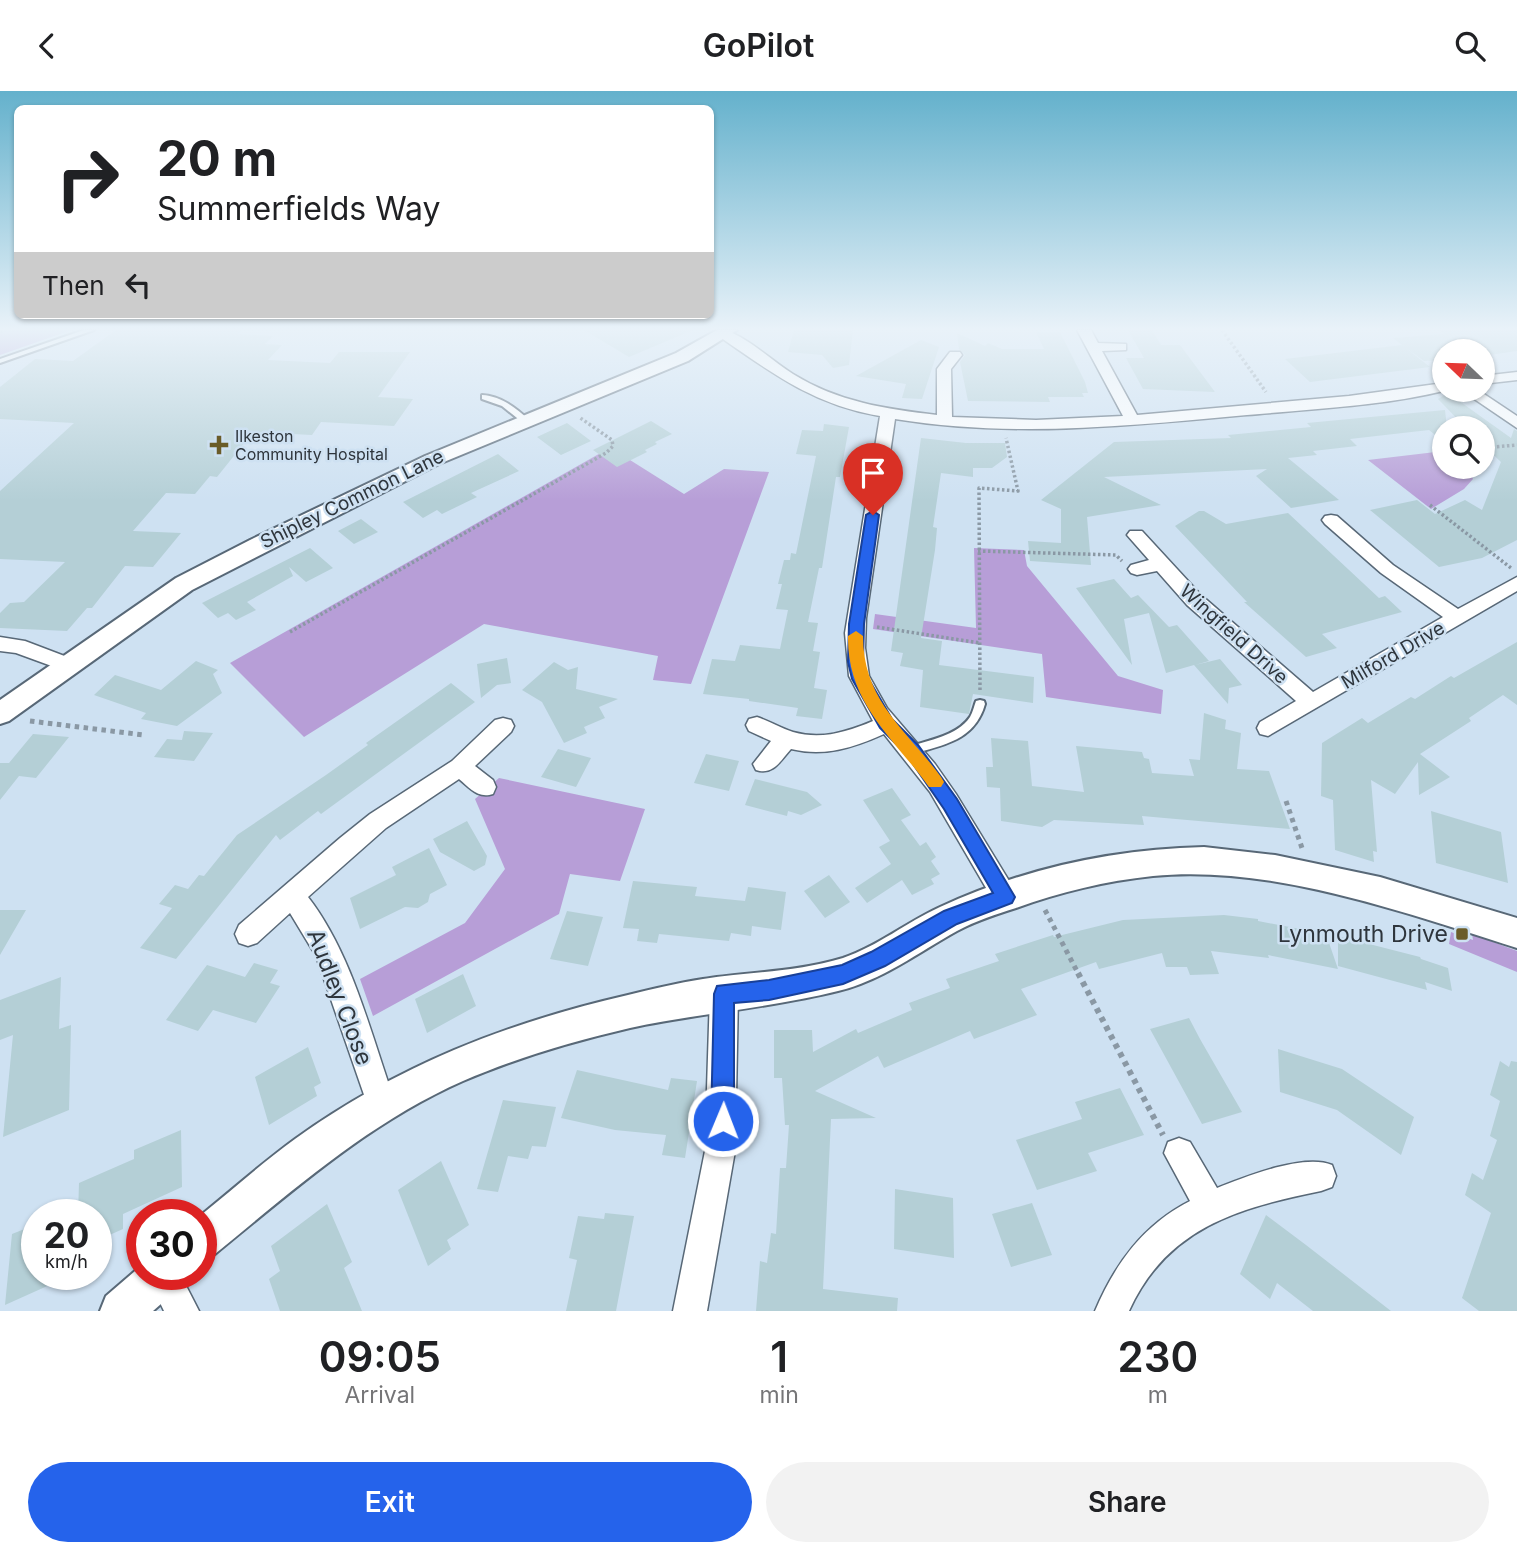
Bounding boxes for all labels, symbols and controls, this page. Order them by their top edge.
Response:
text: GoPilot [703,26,814,65]
icon: back [28,27,66,65]
icon: search [1451,27,1489,65]
text: 20 m [157,129,277,188]
icon: right [42,133,133,224]
text: Summerfields Way [157,189,441,228]
icon: left [119,266,157,304]
text: Then [42,270,105,301]
north arrow [1432,339,1494,403]
map controls [1432,339,1495,479]
button: search [1432,416,1495,479]
place label: Ilkeston Community Hospital [235,426,388,464]
marker: Ilkeston Community Hospital [209,435,229,455]
pin [843,443,903,515]
street label: Shipley Common Lane [257,445,447,553]
icon: arrive [854,454,892,492]
street label: Wingfield Drive [1175,579,1293,689]
street label: Milford Drive [1337,616,1449,694]
place label: Lynmouth Drive [1278,920,1448,948]
street label: Audley Close [301,925,379,1069]
marker: Lynmouth Drive [1454,926,1470,942]
position arrow [686,1084,760,1158]
speed limit sign: 30 [126,1199,217,1290]
text: 20 [44,1214,89,1256]
text: km/h [45,1251,88,1272]
text: 09:05 [319,1331,441,1382]
text: 1 [770,1331,788,1382]
text: 230 [1118,1331,1198,1382]
text: Arrival [344,1381,415,1409]
text: min [760,1381,799,1409]
text: m [1148,1381,1168,1409]
button: Exit [28,1462,752,1542]
button: Share [766,1462,1489,1542]

